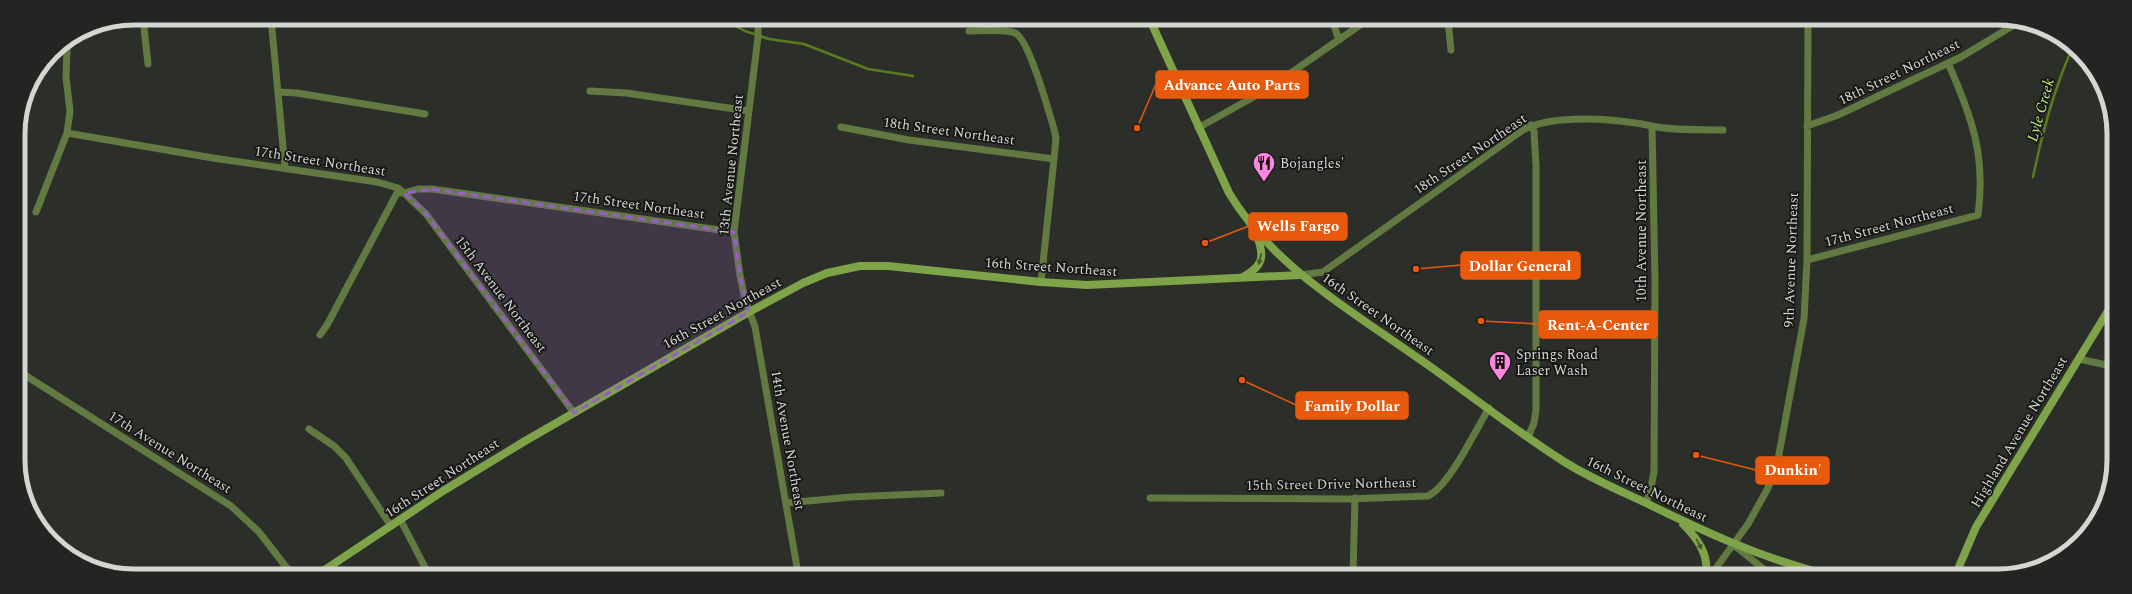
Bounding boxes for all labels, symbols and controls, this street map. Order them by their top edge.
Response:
street label: 18th Street Northeast [1835,33,1963,111]
callout: Advance Auto Parts [1156,71,1308,98]
text: Advance Auto Parts [1164,74,1300,97]
water label: Lyle Creek [2021,76,2061,144]
street label: 13th Avenue Northeast [713,93,749,237]
street label: 18th Street Northeast [1409,108,1531,200]
street label: 18th Street Northeast [882,111,1016,151]
street label: 17th Street Northeast [253,140,387,182]
restaurant icon: Bojangles' [1251,150,1277,183]
place label: Bojangles' [1280,153,1344,174]
street label: 10th Avenue Northeast [1631,160,1652,302]
street label: 17th Street Northeast [572,185,706,225]
street label: 9th Avenue Northeast [1778,192,1804,328]
street label: 17th Street Northeast [1822,198,1956,252]
callout: Wells Fargo [1249,213,1347,240]
text: Wells Fargo [1257,215,1339,238]
street label: 15th Avenue Northeast [450,231,552,357]
street label: 16th Street Northeast [984,252,1118,282]
callout: Dollar General [1461,252,1580,279]
one-way arrow [1257,254,1263,266]
text: Dollar General [1469,255,1571,278]
street label: 16th Street Northeast [1318,267,1438,361]
street label: 16th Street Northeast [659,272,785,354]
callout: Rent-A-Center [1539,311,1657,338]
text: Rent-A-Center [1547,314,1650,337]
place label: Springs Road Laser Wash [1516,344,1598,381]
building icon: Springs Road Laser Wash [1487,349,1513,382]
street label: Highland Avenue Northeast [1965,352,2073,512]
street label: 14th Avenue Northeast [765,368,811,512]
callout: Family Dollar [1296,392,1408,419]
text: Family Dollar [1304,395,1400,418]
street label: 17th Avenue Northeast [104,405,236,499]
street label: 16th Street Northeast [381,433,503,523]
street label: 16th Street Northeast [1583,450,1711,528]
callout: Dunkin' [1756,457,1829,484]
text: Dunkin' [1764,459,1822,482]
street label: 15th Street Drive Northeast [1246,472,1417,496]
one-way arrow [1696,538,1702,550]

